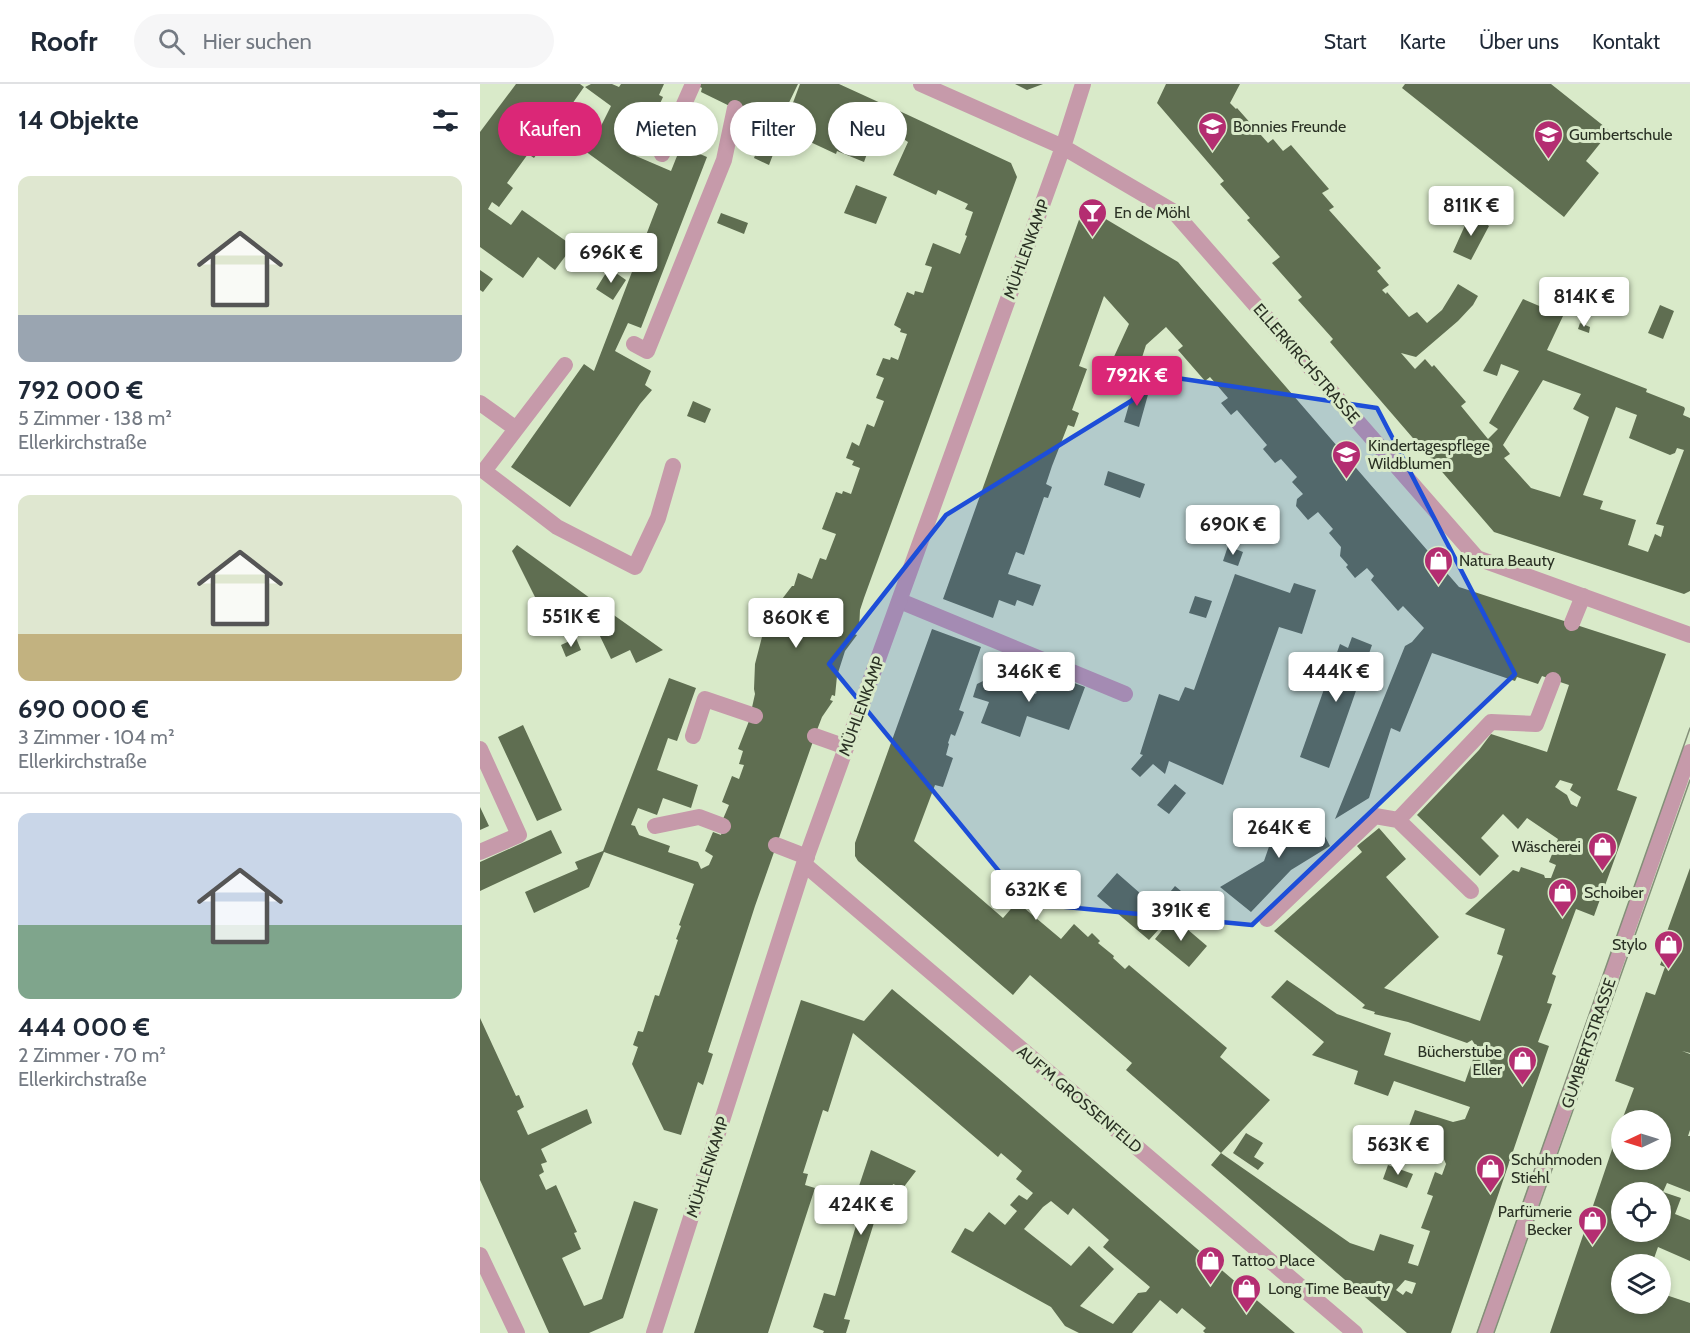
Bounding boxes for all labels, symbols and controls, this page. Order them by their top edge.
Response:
search box [134,14,554,68]
text: Roofr [30,24,98,58]
icon: search [155,25,188,58]
text: Hier suchen [203,28,312,55]
text: Start [1324,29,1367,54]
text: Karte [1400,29,1446,54]
text: Über uns [1479,29,1559,54]
text: Kontakt [1592,29,1660,54]
chip: Kaufen [498,102,602,156]
chip: Mieten [614,102,718,156]
chip: Filter [730,102,816,156]
chip: Neu [828,102,907,156]
text: 14 Objekte [18,104,139,136]
icon: filters [429,104,462,137]
school or university icon: Bonnies Freunde [1196,110,1228,152]
place label: Bonnies Freunde [1233,117,1346,136]
school or university icon: Gumbertschule [1532,118,1564,160]
place label: Gumbertschule [1569,125,1672,144]
pin: 811K € [1422,186,1520,237]
text: 811K € [1443,193,1499,217]
bar icon: En de Möhl [1077,196,1109,238]
street label: MÜHLENKAMP [1000,197,1053,302]
place label: En de Möhl [1114,203,1190,222]
icon: home [186,215,294,323]
pin: 696K € [562,233,660,284]
text: 696K € [579,240,643,264]
pin: 814K € [1535,277,1633,328]
text: 814K € [1553,284,1615,308]
street label: ELLERKIRCHSTRASSE [1250,300,1364,427]
pin: 792K € [1088,356,1186,407]
text: 792K € [1106,363,1168,387]
text: 792 000 € [18,374,143,406]
text: 5 Zimmer · 138 m² [18,406,172,430]
text: Ellerkirchstraße [18,430,147,454]
place label: Kindertagespflege Wildblumen [1368,436,1490,473]
school or university icon: Kindertagespflege Wildblumen [1331,438,1363,480]
pin: 690K € [1184,505,1282,556]
text: 690K € [1200,512,1266,536]
icon: home [186,534,294,642]
shop icon: Natura Beauty [1422,544,1454,586]
place label: Natura Beauty [1459,551,1555,570]
pin: 551K € [522,597,620,648]
pin: 860K € [747,598,845,649]
text: 551K € [542,604,600,628]
text: 860K € [762,605,830,629]
pin: 346K € [980,652,1078,703]
pin: 444K € [1287,652,1385,703]
street label: MÜHLENKAMP [835,654,888,759]
text: 346K € [997,659,1061,683]
text: 444K € [1302,659,1370,683]
text: 690 000 € [18,693,149,725]
text: 3 Zimmer · 104 m² [18,725,175,749]
text: Ellerkirchstraße [18,749,147,773]
pin: 264K € [1230,808,1328,859]
text: 264K € [1247,815,1311,839]
shop icon: Wäscherei [1586,830,1618,872]
place label: Wäscherei [1512,837,1581,856]
icon: home [186,852,294,960]
pin: 632K € [987,870,1085,921]
shop icon: Schoiber [1547,876,1579,918]
text: 632K € [1005,877,1067,901]
place label: Schoiber [1584,883,1645,902]
pin: 391K € [1132,891,1230,942]
text: 391K € [1151,898,1211,922]
shop icon: Stylo [1652,928,1684,970]
place label: Stylo [1612,935,1647,954]
street label: GUMBERTSTRASSE [1557,975,1620,1111]
text: 444 000 € [18,1011,150,1043]
street label: AUF'M GROSSENFELD [1013,1042,1146,1157]
place label: Bücherstube Eller [1417,1042,1503,1079]
text: 2 Zimmer · 70 m² [18,1043,166,1067]
shop icon: Bücherstube Eller [1507,1044,1539,1086]
text: Ellerkirchstraße [18,1067,147,1091]
north arrow [1611,1110,1671,1170]
map controls [1611,1110,1671,1314]
street label: MÜHLENKAMP [682,1114,733,1220]
pin: 563K € [1349,1125,1447,1176]
text: 563K € [1367,1132,1429,1156]
place label: Schuhmoden Stiehl [1511,1150,1602,1187]
shop icon: Schuhmoden Stiehl [1474,1152,1506,1194]
button: locate [1611,1182,1671,1242]
pin: 424K € [812,1185,910,1236]
text: 424K € [828,1192,894,1216]
place label: Parfümerie Becker [1498,1202,1573,1239]
shop icon: Parfümerie Becker [1577,1204,1609,1246]
shop icon: Tattoo Place [1195,1244,1227,1286]
place label: Tattoo Place [1232,1251,1315,1270]
button: layers [1611,1254,1671,1314]
shop icon: Long Time Beauty [1231,1272,1263,1314]
place label: Long Time Beauty [1268,1279,1390,1298]

